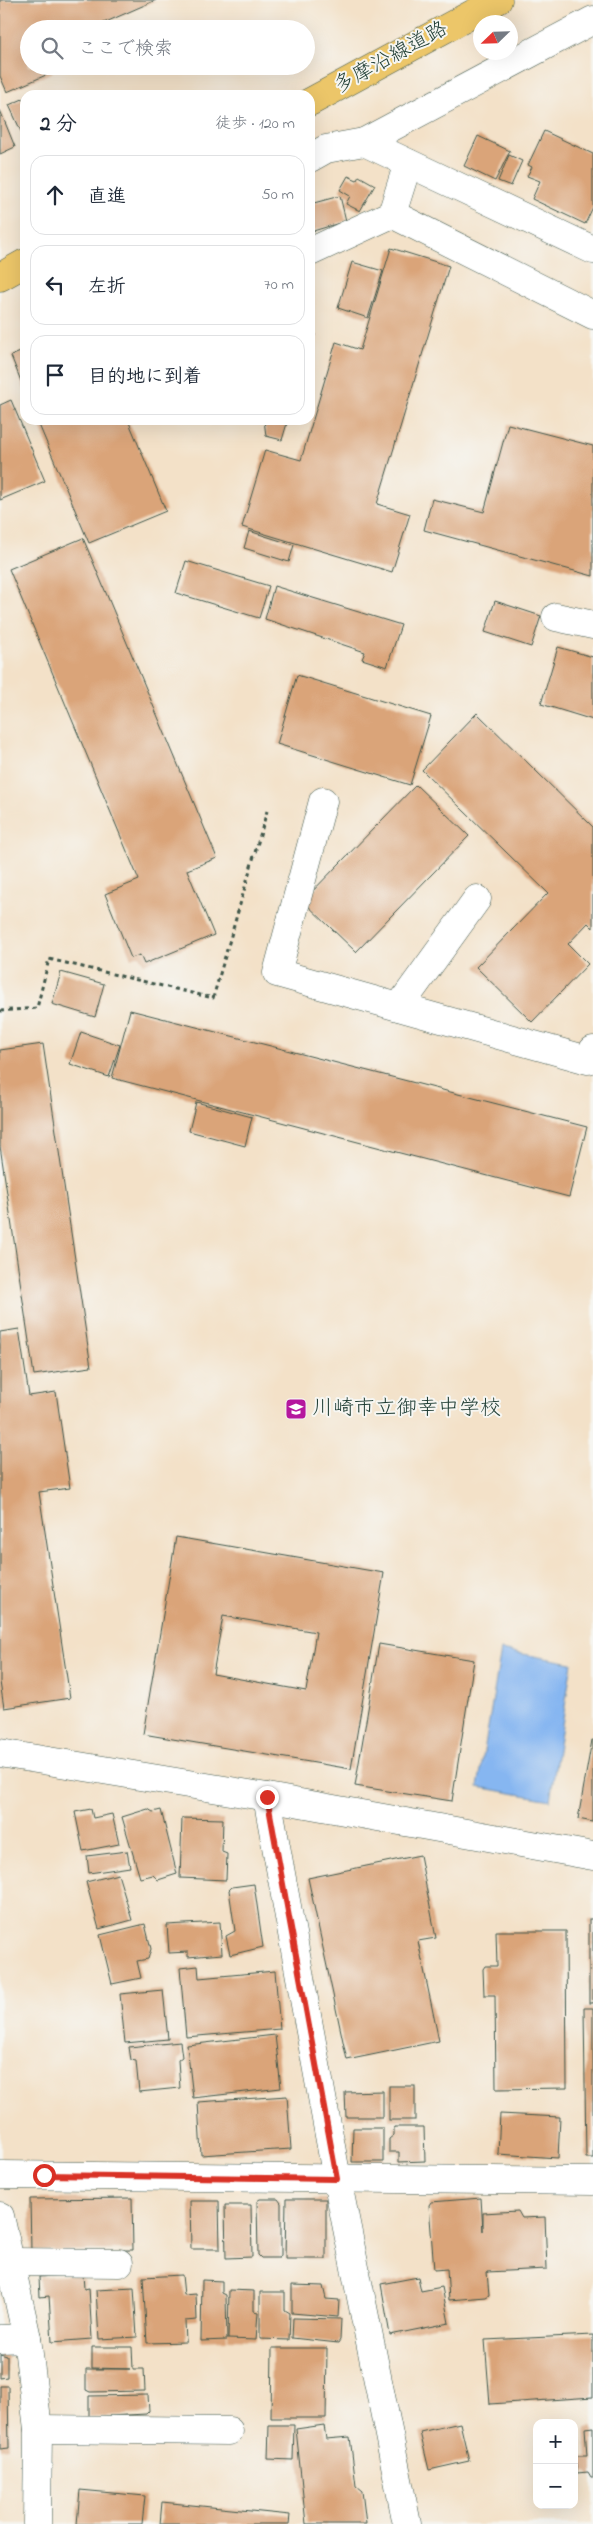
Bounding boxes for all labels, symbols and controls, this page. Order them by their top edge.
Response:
street label: 多摩沿線道路 [329,14,453,102]
north arrow [473,15,518,60]
search box [20,20,315,75]
icon: search [38,34,66,62]
text: ここで検索 [78,36,173,63]
text: 2 分 [40,110,77,140]
text: 徒歩 · 120 m [215,112,295,136]
icon: ahead [41,181,69,209]
text: 50 m [262,183,294,207]
text: 直進 [88,184,126,211]
icon: left [41,271,69,299]
text: 70 m [264,273,294,297]
text: 左折 [88,274,126,301]
icon: arrive [41,361,69,389]
text: 目的地に到着 [88,364,202,391]
place label: 川崎市立御幸中学校 [312,1394,501,1424]
school or university icon: 川崎市立御幸中学校 [284,1397,308,1421]
route end [256,1786,279,1809]
route start [33,2164,56,2187]
map controls [533,2419,578,2509]
button: + [533,2419,578,2464]
button: − [533,2464,578,2509]

